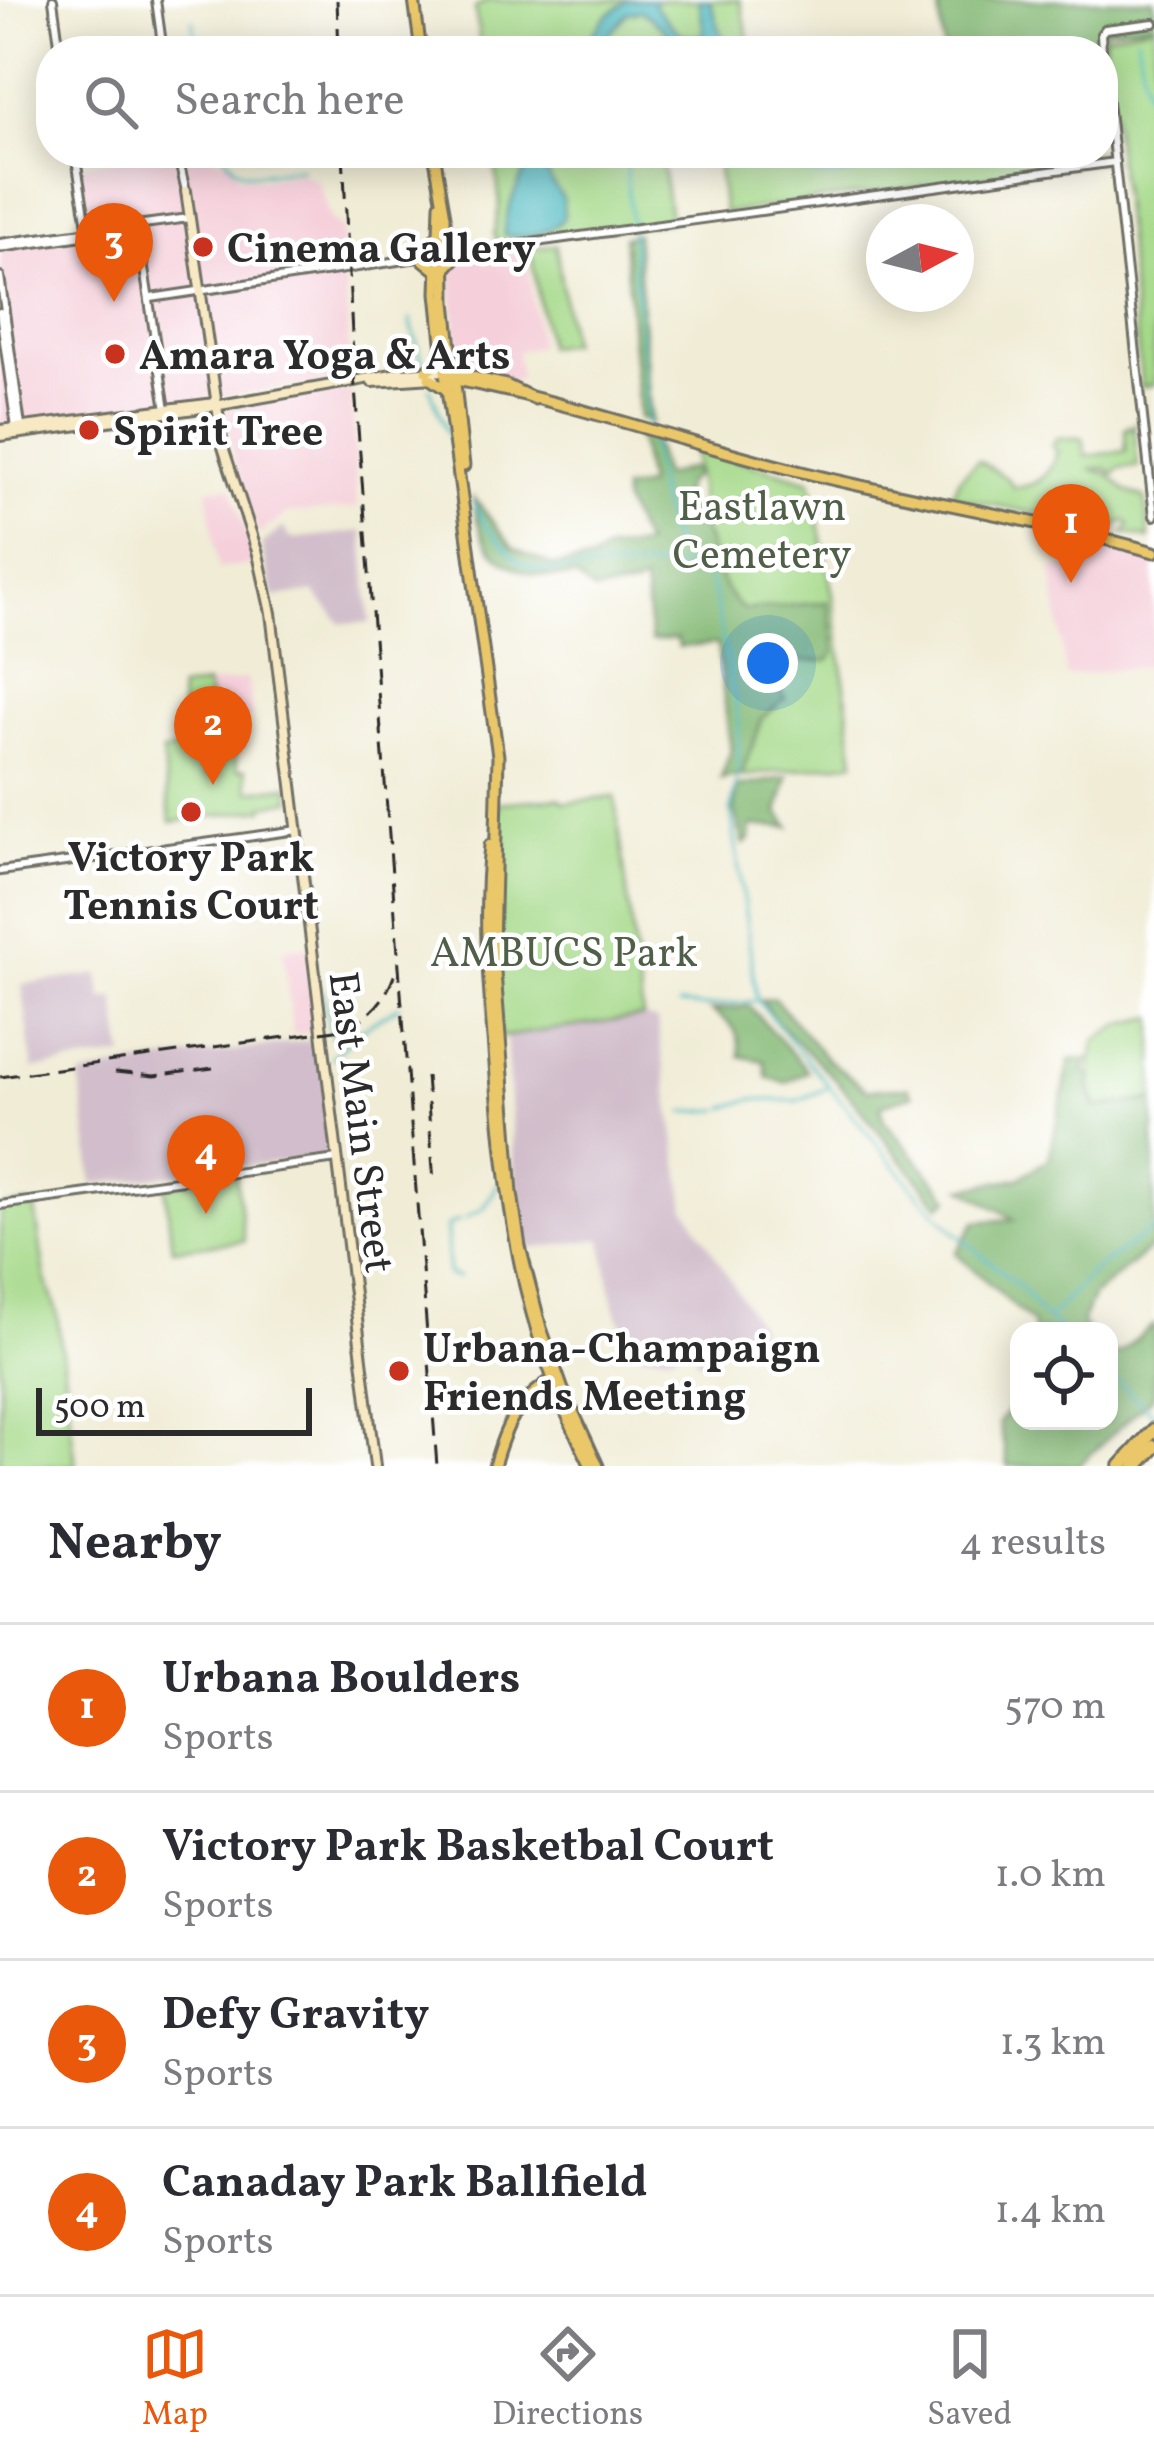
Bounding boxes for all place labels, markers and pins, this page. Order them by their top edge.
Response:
pin: 3 [75,203,153,302]
place label: Cinema Gallery [227,222,536,281]
marker: Cinema Gallery [190,234,216,260]
place label: Amara Yoga & Arts [139,329,510,388]
marker: Amara Yoga & Arts [102,341,128,367]
place label: Spirit Tree [113,405,324,464]
marker: Spirit Tree [76,417,102,443]
pin: 1 [1032,484,1110,583]
pin: 2 [174,686,252,785]
marker: Victory Park Tennis Court [178,799,204,825]
place label: Victory Park Tennis Court [63,831,319,938]
pin: 4 [167,1115,245,1214]
place label: Urbana-Champaign Friends Meeting [423,1322,821,1429]
marker: Urbana-Champaign Friends Meeting [386,1358,412,1384]

